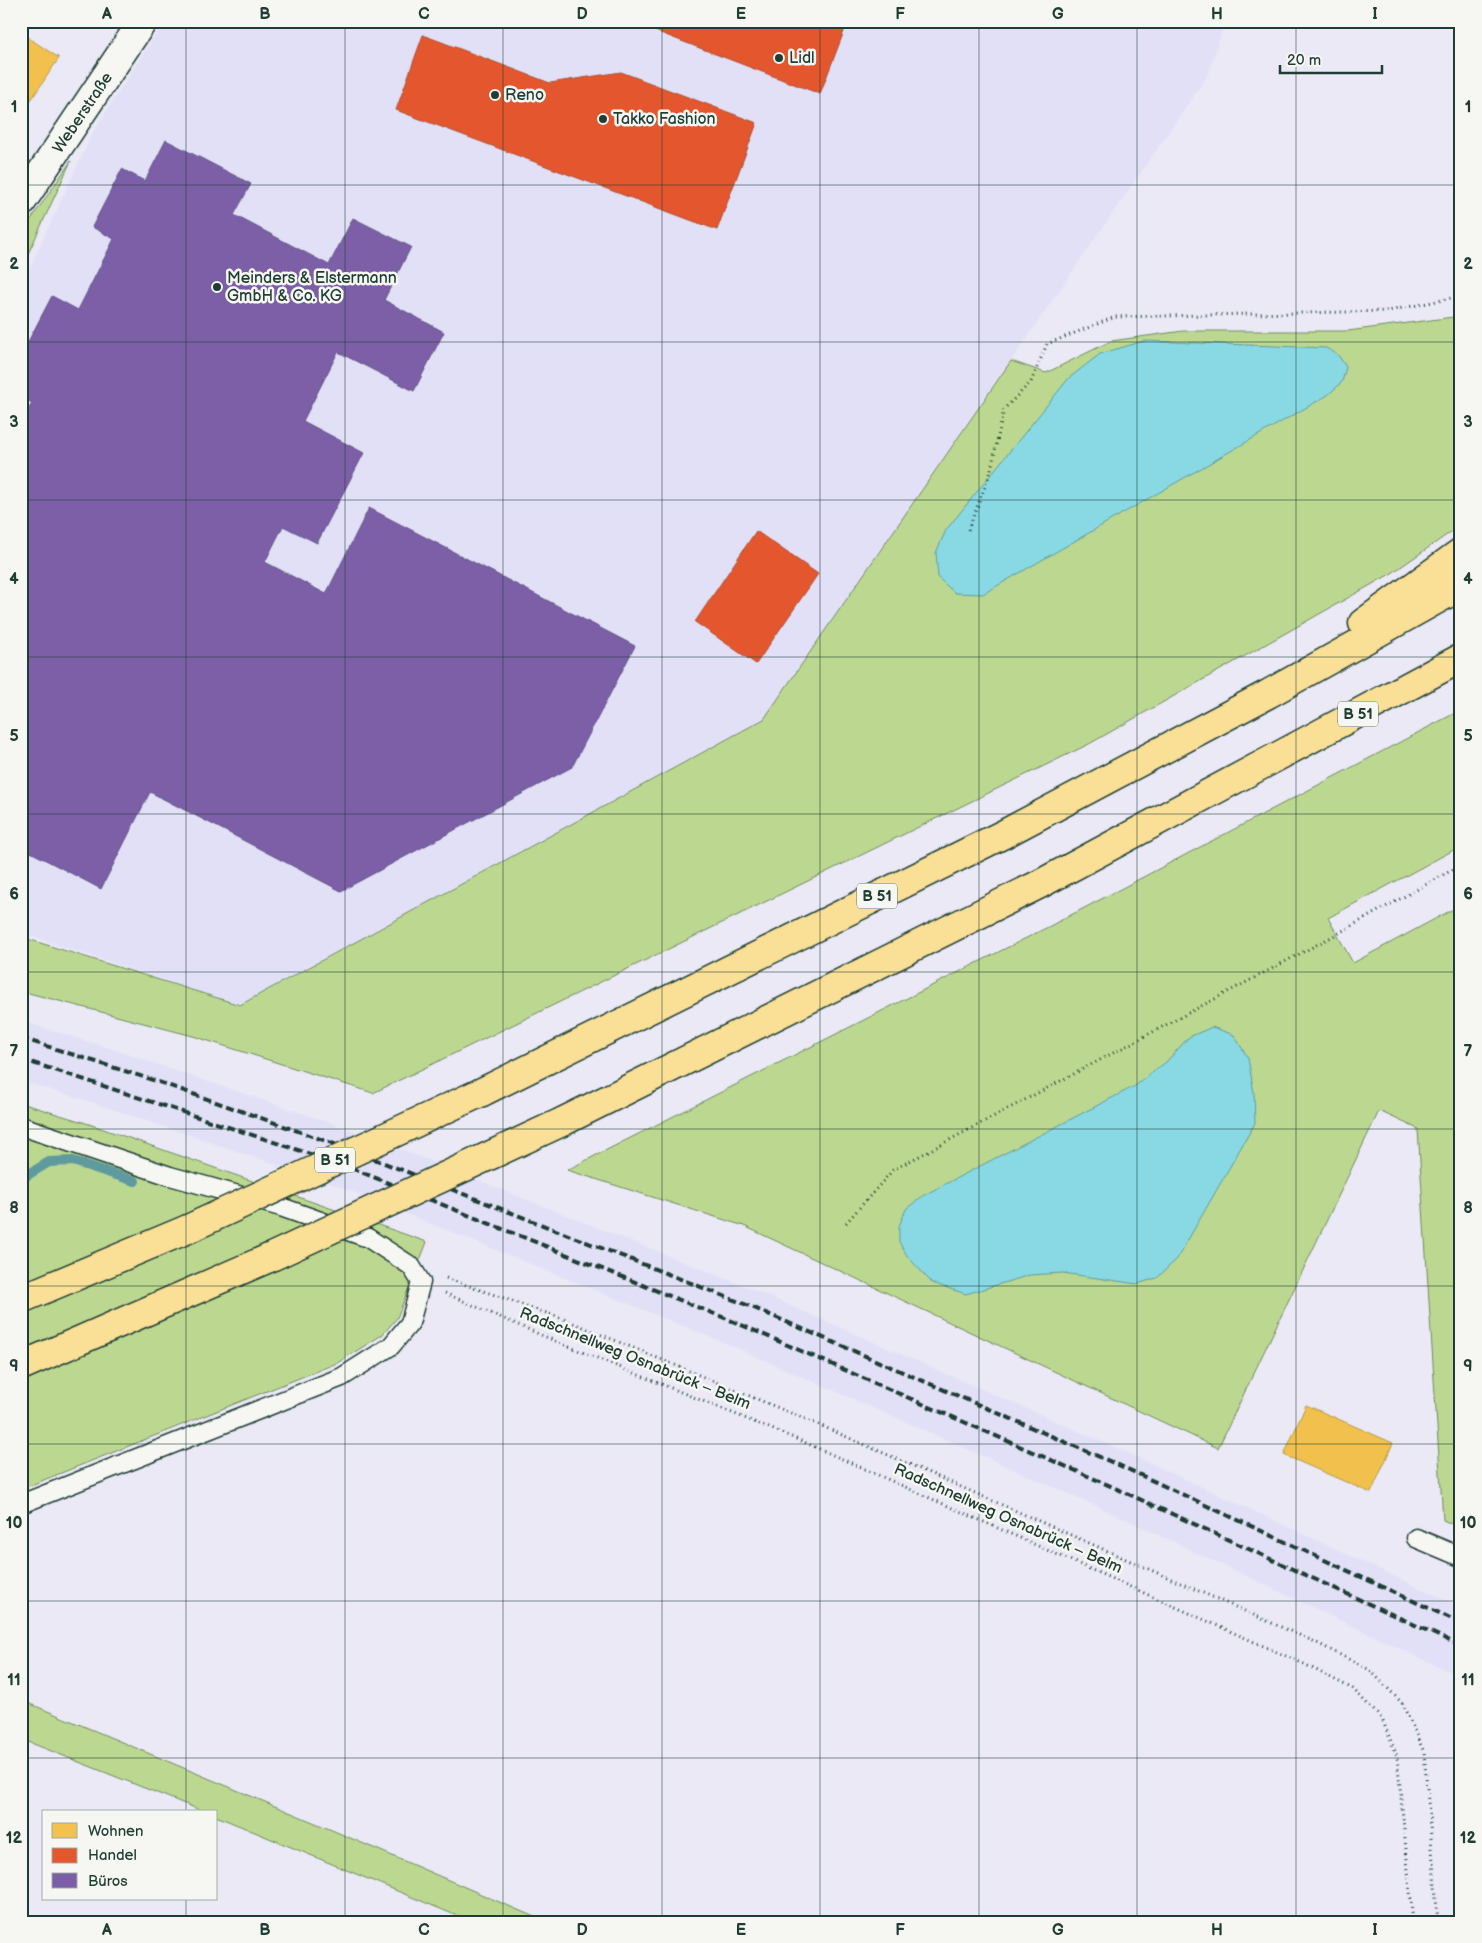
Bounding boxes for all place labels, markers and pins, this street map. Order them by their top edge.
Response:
place label: Lidl [789,49,815,68]
marker: Lidl [773,52,785,64]
place label: Reno [505,86,544,105]
marker: Reno [489,89,501,101]
place label: Takko Fashion [613,110,716,129]
marker: Takko Fashion [597,113,609,125]
place label: Meinders & Elstermann GmbH & Co. KG [227,269,397,306]
marker: Meinders & Elstermann GmbH & Co. KG [211,281,223,293]

